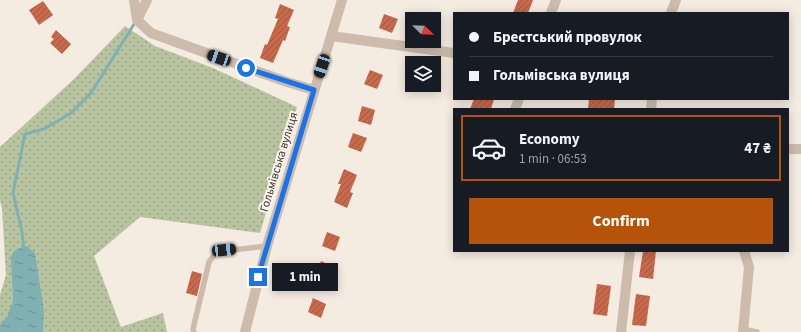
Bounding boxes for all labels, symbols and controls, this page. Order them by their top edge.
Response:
north arrow [405,12,441,48]
map controls [405,12,441,92]
text: Брестський провулок [493,27,642,48]
car [206,48,232,68]
car [313,53,331,79]
button: layers [405,56,441,92]
route start [237,59,255,77]
text: Гольмівська вулиця [493,65,630,86]
street label: Гольмівська вулиця [256,110,302,214]
text: Economy [519,129,580,150]
icon: car [471,130,507,166]
text: 47 ₴ [744,138,771,159]
text: 1 min · 06:53 [519,150,587,168]
button: Confirm [469,198,773,244]
car [212,243,236,257]
callout: 1 min [272,263,338,291]
route end [249,268,267,286]
text: 1 min [289,268,321,286]

